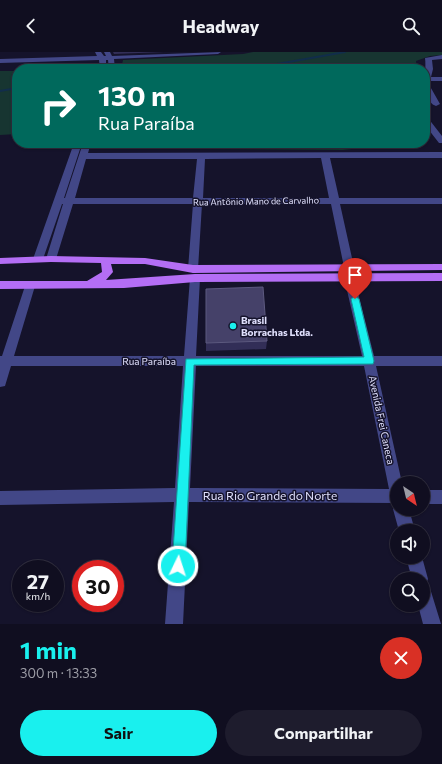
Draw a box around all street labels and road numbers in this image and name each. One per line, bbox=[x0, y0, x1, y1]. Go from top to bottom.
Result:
street label: Rua Antônio Mano de Carvalho bbox=[193, 194, 319, 208]
street label: Rua Paraíba bbox=[122, 355, 176, 367]
street label: Avenida Frei Caneca bbox=[367, 375, 397, 465]
street label: Rua Rio Grande do Norte bbox=[203, 488, 337, 502]

